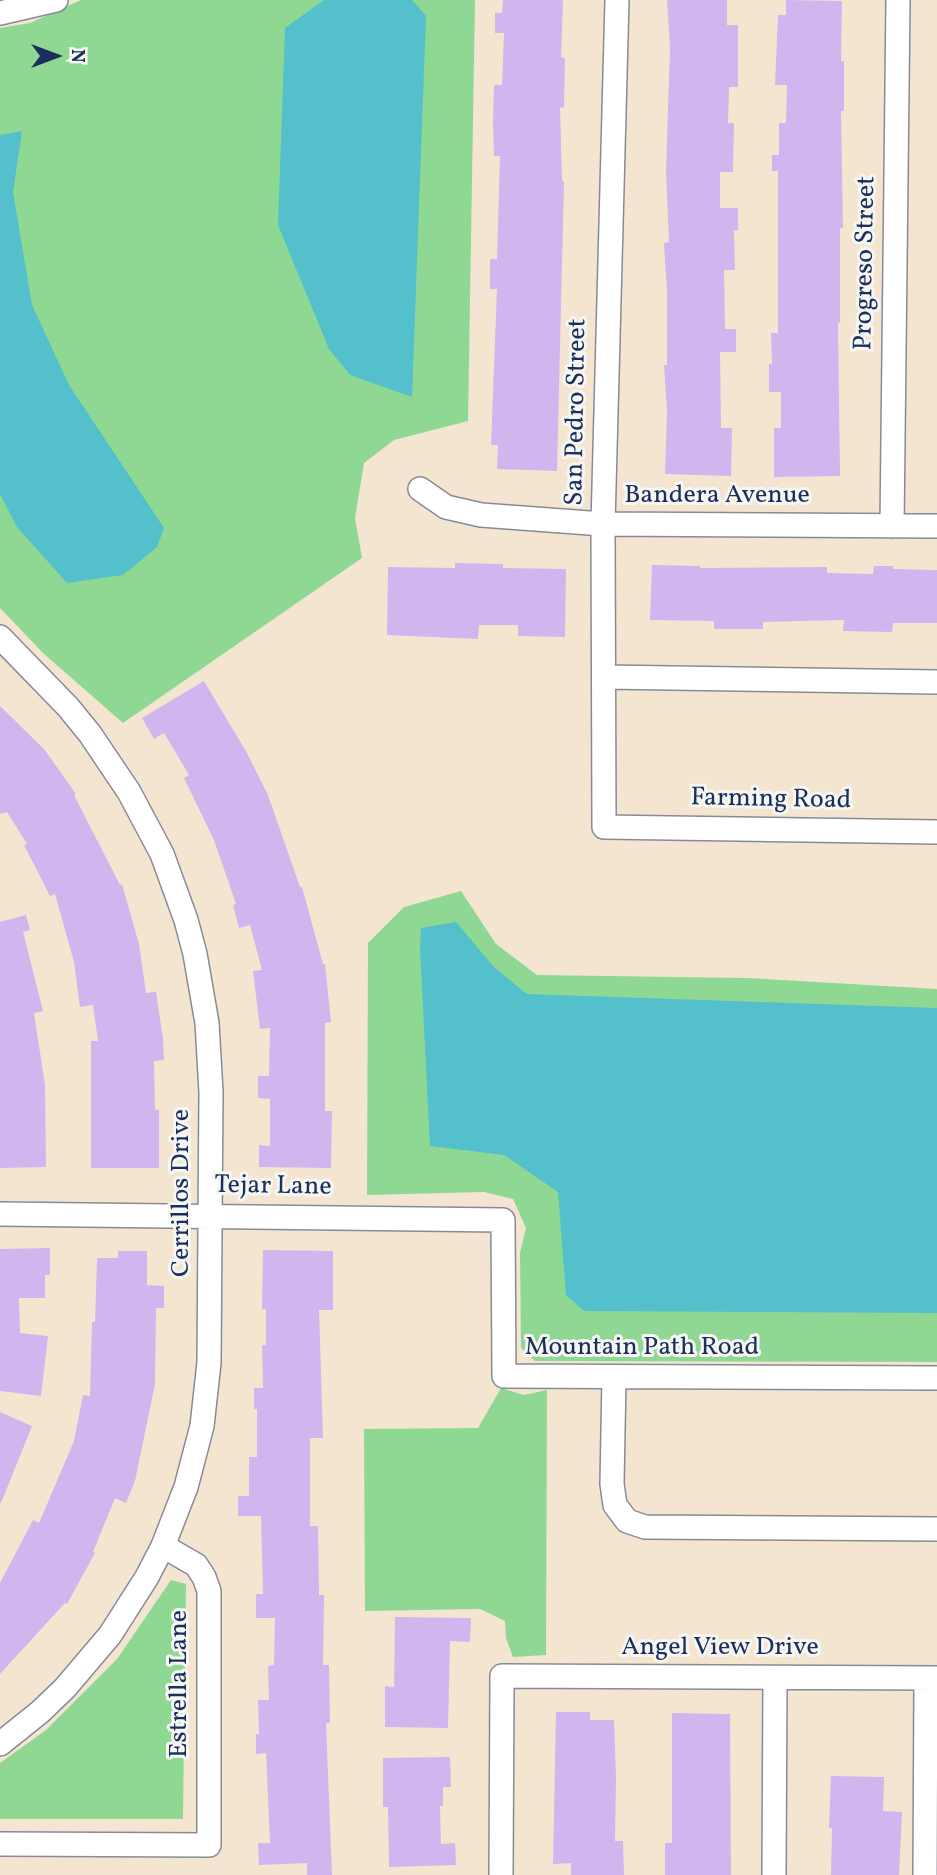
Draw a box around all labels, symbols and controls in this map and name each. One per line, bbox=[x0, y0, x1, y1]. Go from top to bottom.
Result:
north arrow bbox=[21, 21, 91, 91]
text: N bbox=[64, 49, 90, 63]
street label: Progreso Street bbox=[850, 175, 884, 351]
street label: San Pedro Street bbox=[561, 318, 595, 506]
street label: Bandera Avenue bbox=[624, 481, 810, 513]
street label: Farming Road bbox=[690, 784, 852, 818]
street label: Cerrillos Drive bbox=[167, 1109, 199, 1277]
street label: Tejar Lane bbox=[214, 1171, 332, 1205]
street label: Mountain Path Road bbox=[525, 1333, 759, 1365]
street label: Estrella Lane bbox=[165, 1610, 197, 1758]
street label: Angel View Drive bbox=[621, 1633, 819, 1665]

